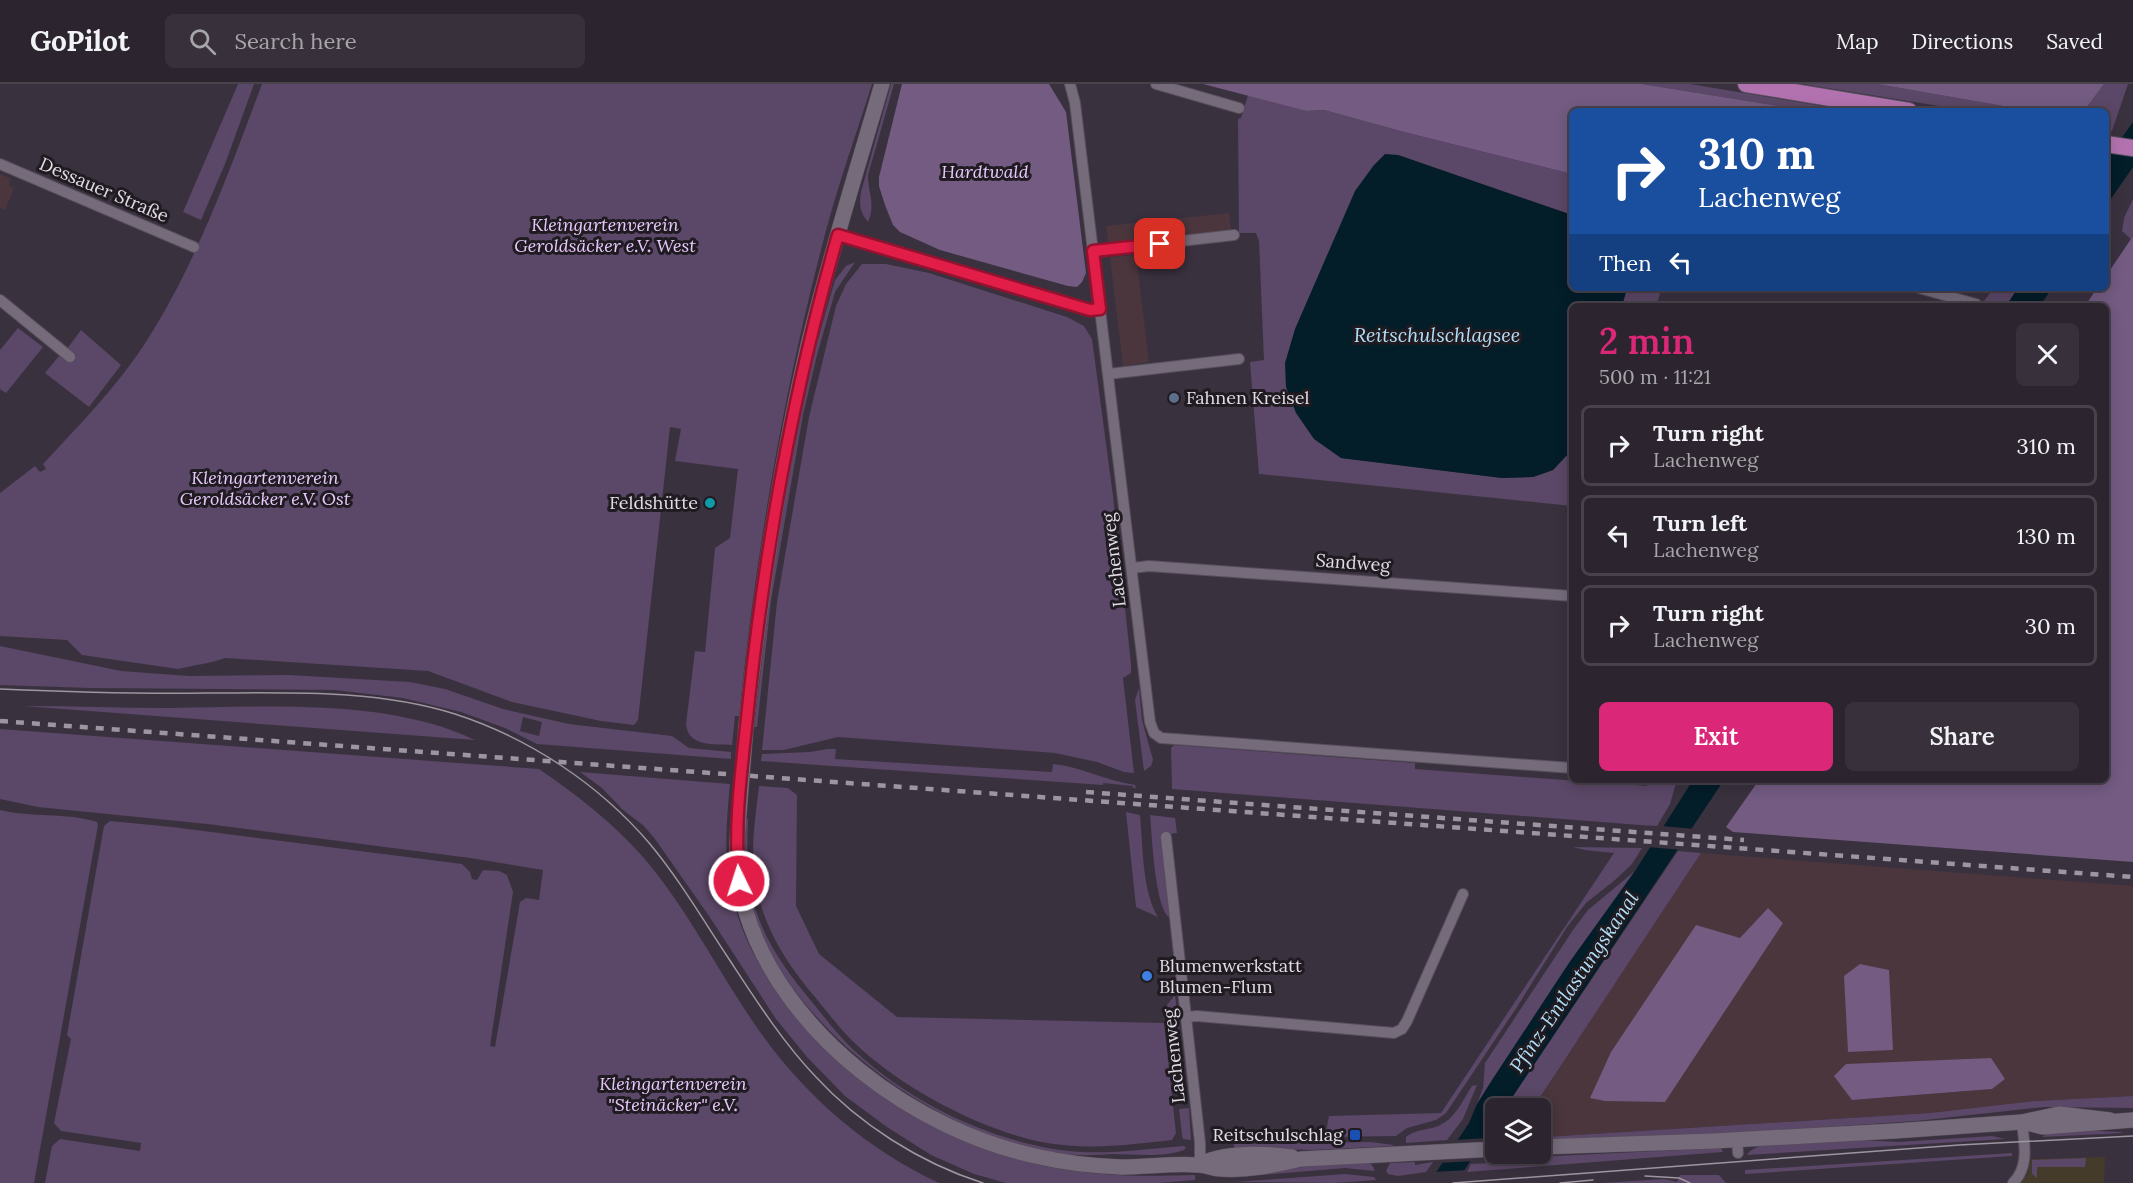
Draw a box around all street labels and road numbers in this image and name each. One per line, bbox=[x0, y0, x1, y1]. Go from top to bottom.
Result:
street label: Dessauer Straße bbox=[36, 152, 172, 227]
street label: Lachenweg bbox=[1096, 511, 1131, 608]
street label: Sandweg bbox=[1315, 548, 1392, 577]
street label: Lachenweg bbox=[1157, 1007, 1190, 1104]

